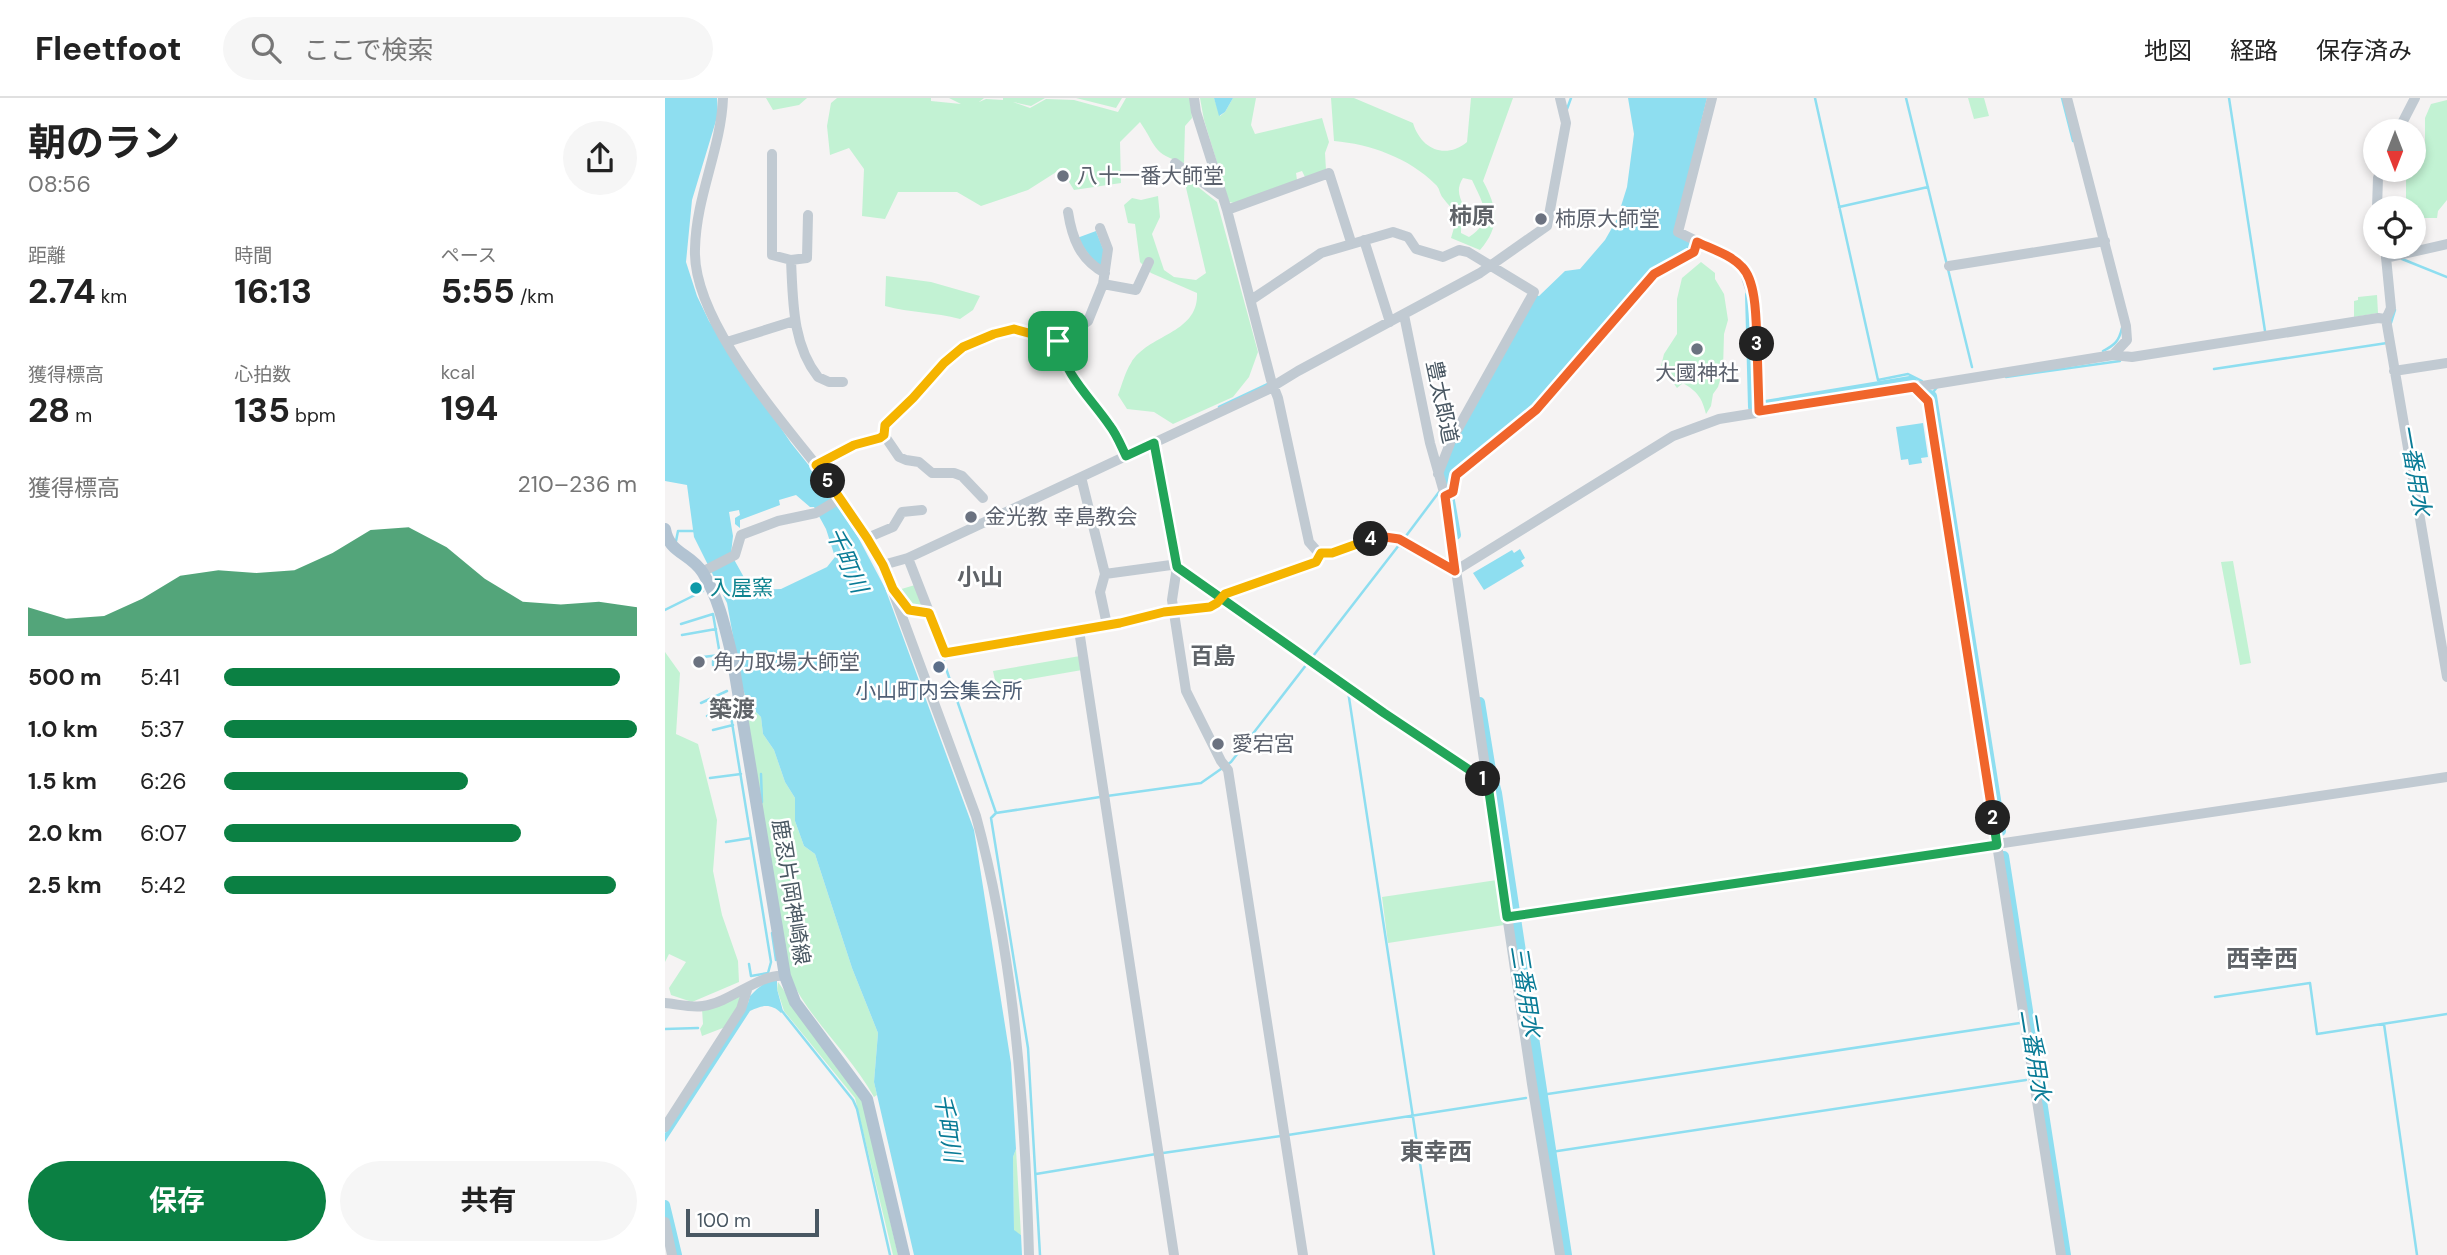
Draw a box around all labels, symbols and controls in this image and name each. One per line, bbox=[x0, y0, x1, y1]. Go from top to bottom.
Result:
search box bbox=[223, 17, 713, 80]
text: Fleetfoot bbox=[35, 27, 181, 70]
icon: search bbox=[247, 29, 285, 67]
text: ここで検索 bbox=[303, 33, 433, 67]
text: 地図 bbox=[2144, 35, 2192, 66]
text: 経路 bbox=[2230, 35, 2278, 66]
text: 保存済み bbox=[2316, 35, 2412, 66]
text: 朝のラン bbox=[28, 118, 180, 168]
north arrow bbox=[2363, 119, 2425, 182]
map controls bbox=[2363, 119, 2426, 259]
button: share bbox=[563, 121, 637, 195]
place label: 八十一番大師堂 bbox=[1077, 162, 1224, 190]
marker: 八十一番大師堂 bbox=[1055, 168, 1071, 184]
text: 08:56 bbox=[28, 169, 91, 199]
button: locate bbox=[2363, 196, 2426, 259]
district label: 柿原 bbox=[1449, 201, 1495, 231]
place label: 柿原大師堂 bbox=[1555, 205, 1660, 233]
marker: 柿原大師堂 bbox=[1533, 211, 1549, 227]
text: 距離 bbox=[28, 243, 66, 268]
text: 時間 bbox=[234, 243, 272, 268]
text: ペース bbox=[441, 243, 497, 268]
text: 2.74 bbox=[28, 268, 96, 314]
text: 16:13 bbox=[234, 268, 312, 314]
text: 5:55 bbox=[441, 268, 515, 314]
text: km bbox=[96, 284, 127, 309]
text: /km bbox=[515, 284, 554, 309]
pin bbox=[1028, 311, 1088, 371]
icon: arrive bbox=[1039, 322, 1077, 360]
pin: 3 bbox=[1739, 327, 1775, 362]
text: 3 bbox=[1751, 331, 1762, 356]
marker: 大國神社 bbox=[1689, 341, 1705, 357]
street label: 豊太郎道 bbox=[1420, 358, 1464, 446]
place label: 大國神社 bbox=[1655, 359, 1739, 387]
text: kcal bbox=[441, 360, 475, 385]
text: 獲得標高 bbox=[28, 362, 104, 387]
text: 心拍数 bbox=[234, 362, 291, 387]
text: 194 bbox=[441, 385, 498, 431]
text: 28 bbox=[28, 387, 70, 433]
text: 135 bbox=[234, 387, 290, 433]
text: m bbox=[70, 403, 92, 428]
text: bpm bbox=[290, 403, 336, 428]
water label: 一番用水 bbox=[2392, 422, 2438, 521]
pin: 5 bbox=[811, 464, 845, 498]
text: 5 bbox=[822, 468, 833, 493]
text: 210–236 m bbox=[518, 469, 637, 499]
text: 獲得標高 bbox=[28, 473, 120, 503]
place label: 金光教 幸島教会 bbox=[985, 503, 1138, 531]
marker: 金光教 幸島教会 bbox=[963, 509, 979, 525]
water label: 千町川 bbox=[819, 522, 876, 600]
pin: 4 bbox=[1353, 522, 1389, 556]
text: 4 bbox=[1364, 526, 1377, 551]
district label: 小山 bbox=[957, 562, 1003, 592]
place label: 入屋窯 bbox=[710, 574, 773, 602]
marker: 入屋窯 bbox=[688, 580, 704, 596]
district label: 百島 bbox=[1190, 641, 1236, 671]
place label: 角力取場大師堂 bbox=[713, 648, 860, 676]
marker: 角力取場大師堂 bbox=[691, 654, 707, 670]
marker: 小山町内会集会所 bbox=[931, 659, 947, 675]
text: 500 m bbox=[28, 662, 102, 692]
text: 5:41 bbox=[140, 662, 180, 692]
place label: 小山町内会集会所 bbox=[855, 677, 1023, 705]
district label: 築渡 bbox=[709, 694, 755, 724]
text: 1.0 km bbox=[28, 714, 98, 744]
text: 5:37 bbox=[140, 714, 184, 744]
place label: 愛宕宮 bbox=[1232, 730, 1295, 758]
marker: 愛宕宮 bbox=[1210, 736, 1226, 752]
pin: 1 bbox=[1465, 762, 1501, 796]
text: 1.5 km bbox=[28, 766, 97, 796]
text: 6:26 bbox=[140, 766, 187, 796]
text: 1 bbox=[1479, 766, 1486, 791]
pin: 2 bbox=[1975, 800, 2011, 836]
text: 2 bbox=[1987, 805, 1998, 830]
street label: 鹿忍片岡神崎線 bbox=[766, 817, 816, 967]
text: 2.0 km bbox=[28, 818, 103, 848]
text: 6:07 bbox=[140, 818, 187, 848]
text: 2.5 km bbox=[28, 870, 102, 900]
text: 5:42 bbox=[140, 870, 186, 900]
water label: 三番用水 bbox=[1504, 943, 1548, 1042]
district label: 西幸西 bbox=[2226, 943, 2298, 974]
water label: 二番用水 bbox=[2013, 1007, 2057, 1106]
water label: 千町川 bbox=[928, 1092, 969, 1167]
district label: 東幸西 bbox=[1400, 1136, 1472, 1167]
button: 保存 bbox=[28, 1161, 326, 1241]
button: 共有 bbox=[340, 1161, 637, 1241]
scale bar bbox=[686, 1206, 819, 1238]
text: 100 m bbox=[697, 1208, 751, 1233]

